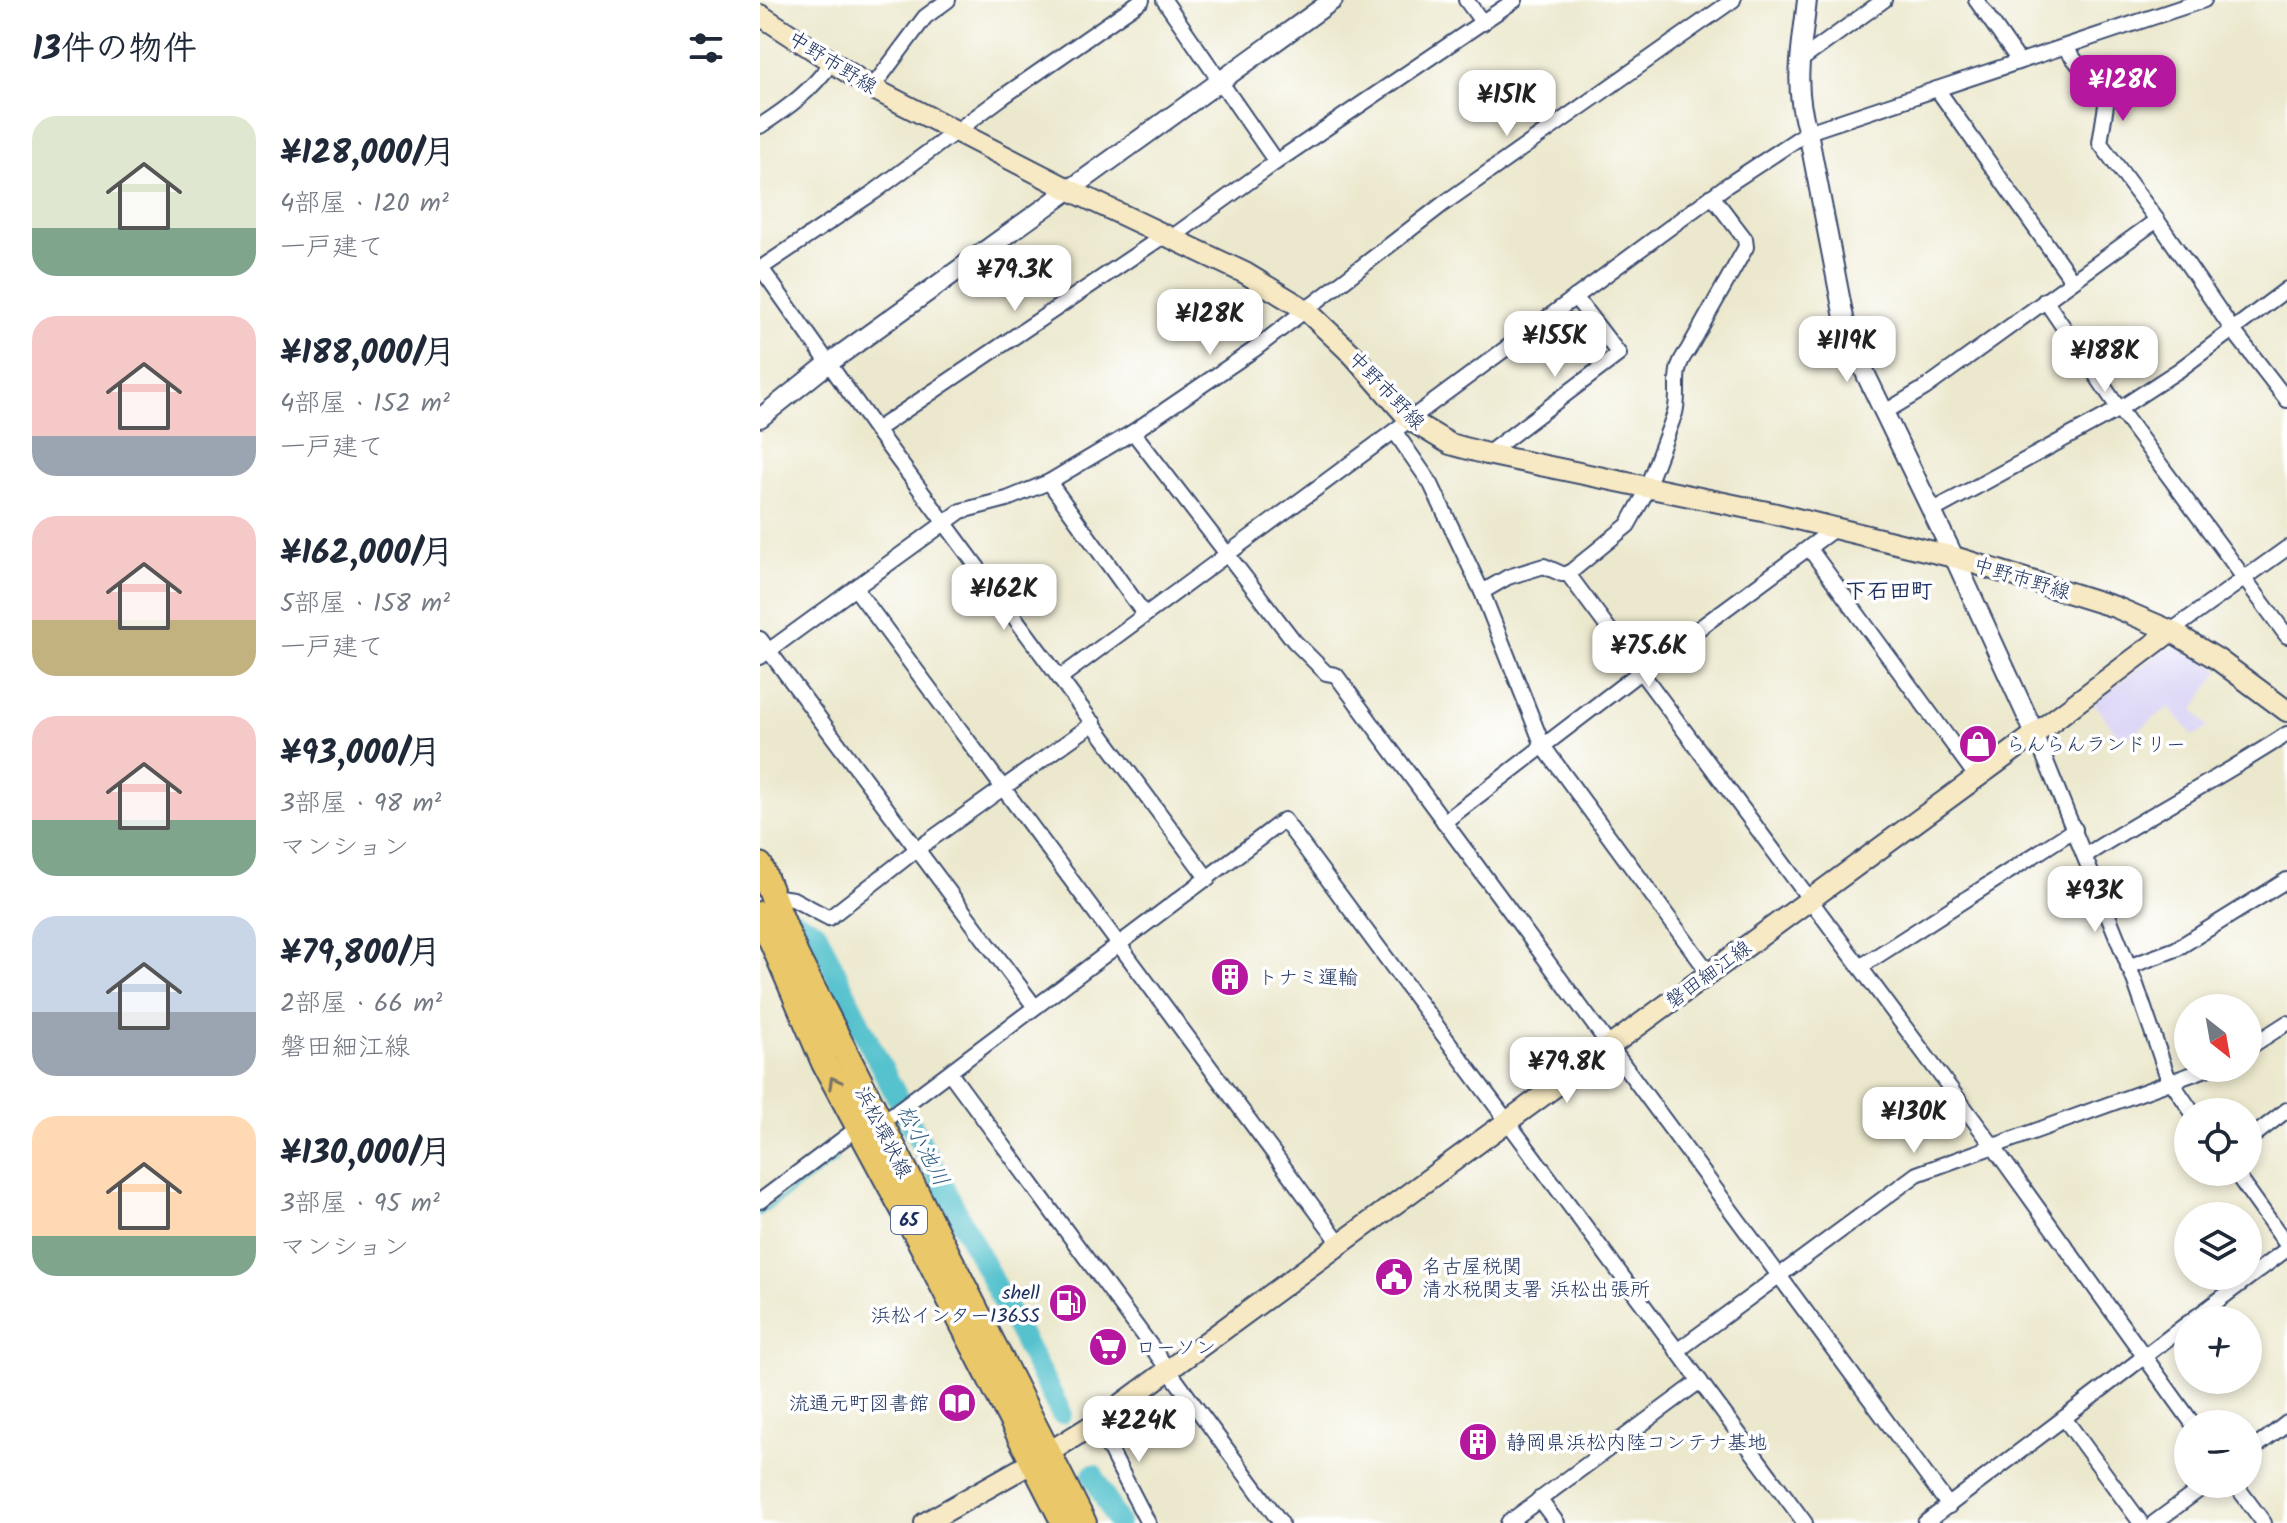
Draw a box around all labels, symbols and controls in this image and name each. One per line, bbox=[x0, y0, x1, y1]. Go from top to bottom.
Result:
text: 13件の物件 bbox=[32, 23, 197, 77]
street label: 中野市野線 bbox=[781, 24, 883, 104]
icon: filters bbox=[684, 26, 728, 70]
pin: ¥128K bbox=[2067, 55, 2179, 123]
text: ¥128K bbox=[2088, 60, 2158, 102]
pin: ¥151K bbox=[1451, 70, 1563, 138]
text: ¥151K bbox=[1477, 75, 1537, 117]
text: ¥128,000/月 bbox=[280, 127, 456, 181]
icon: home bbox=[96, 148, 192, 244]
text: 4部屋 · 120 m² bbox=[280, 183, 449, 225]
text: 一戸建て bbox=[280, 227, 384, 269]
pin: ¥79.3K bbox=[950, 245, 1080, 313]
text: ¥79.3K bbox=[976, 250, 1054, 292]
pin: ¥128K bbox=[1154, 289, 1266, 357]
text: ¥128K bbox=[1175, 294, 1245, 336]
pin: ¥155K bbox=[1499, 311, 1611, 379]
text: ¥155K bbox=[1522, 316, 1588, 358]
pin: ¥119K bbox=[1791, 316, 1903, 384]
text: ¥119K bbox=[1817, 321, 1877, 363]
pin: ¥188K bbox=[2049, 326, 2161, 394]
text: ¥188,000/月 bbox=[280, 327, 456, 381]
text: ¥188K bbox=[2070, 331, 2140, 373]
street label: 中野市野線 bbox=[1339, 344, 1432, 438]
icon: home bbox=[96, 348, 192, 444]
text: 4部屋 · 152 m² bbox=[280, 383, 450, 425]
text: 一戸建て bbox=[280, 427, 384, 469]
text: ¥162,000/月 bbox=[280, 527, 454, 581]
icon: home bbox=[96, 548, 192, 644]
street label: 中野市野線 bbox=[1969, 550, 2074, 610]
pin: ¥162K bbox=[948, 564, 1060, 632]
text: ¥162K bbox=[970, 569, 1038, 611]
district label: 下石田町 bbox=[1845, 575, 1933, 610]
text: 5部屋 · 158 m² bbox=[280, 583, 450, 625]
pin: ¥75.6K bbox=[1584, 621, 1714, 689]
text: ¥75.6K bbox=[1610, 626, 1688, 668]
text: 一戸建て bbox=[280, 627, 384, 669]
shop icon: らんらんランドリー bbox=[1957, 723, 1999, 765]
text: ¥93,000/月 bbox=[280, 727, 442, 781]
place label: らんらんランドリー bbox=[2006, 730, 2186, 762]
icon: home bbox=[96, 748, 192, 844]
text: 3部屋 · 98 m² bbox=[280, 783, 441, 825]
text: マンション bbox=[280, 827, 409, 869]
pin: ¥93K bbox=[2048, 866, 2142, 934]
text: ¥93K bbox=[2065, 871, 2125, 913]
text: ¥79,800/月 bbox=[280, 927, 442, 981]
street label: 磐田細江線 bbox=[1659, 933, 1759, 1018]
icon: home bbox=[96, 948, 192, 1044]
building icon: トナミ運輸 bbox=[1209, 956, 1251, 998]
place label: トナミ運輸 bbox=[1258, 963, 1358, 995]
text: 2部屋 · 66 m² bbox=[280, 983, 442, 1025]
north arrow bbox=[2174, 994, 2262, 1082]
map controls bbox=[2174, 994, 2262, 1498]
text: 磐田細江線 bbox=[280, 1027, 410, 1069]
pin: ¥79.8K bbox=[1502, 1037, 1632, 1105]
text: ¥79.8K bbox=[1528, 1042, 1606, 1084]
one-way arrow bbox=[828, 1076, 844, 1090]
street label: 浜松環状線 bbox=[845, 1081, 919, 1185]
pin: ¥130K bbox=[1858, 1087, 1970, 1155]
text: ¥130K bbox=[1880, 1092, 1948, 1134]
button: locate bbox=[2174, 1098, 2262, 1186]
water label: 松小池川 bbox=[886, 1099, 957, 1193]
text: ¥130,000/月 bbox=[280, 1127, 452, 1181]
icon: home bbox=[96, 1148, 192, 1244]
text: 3部屋 · 95 m² bbox=[280, 1183, 440, 1225]
button: layers bbox=[2174, 1202, 2262, 1290]
road number: 65 bbox=[891, 1206, 927, 1234]
text: マンション bbox=[280, 1227, 409, 1269]
place label: 名古屋税関 清水税関支署 浜松出張所 bbox=[1422, 1252, 1650, 1307]
public building icon: 名古屋税関 清水税関支署 浜松出張所 bbox=[1373, 1256, 1415, 1298]
place label: shell 浜松インター136SS bbox=[871, 1278, 1040, 1333]
fuel station icon: shell 浜松インター136SS bbox=[1047, 1282, 1089, 1324]
button: + bbox=[2174, 1306, 2262, 1394]
supermarket icon: ローソン bbox=[1087, 1326, 1129, 1368]
place label: ローソン bbox=[1136, 1333, 1216, 1365]
library icon: 流通元町図書館 bbox=[936, 1382, 978, 1424]
place label: 流通元町図書館 bbox=[789, 1389, 929, 1421]
pin: ¥224K bbox=[1083, 1396, 1195, 1464]
text: ¥224K bbox=[1101, 1401, 1177, 1443]
button: − bbox=[2174, 1410, 2262, 1498]
building icon: 静岡県浜松内陸コンテナ基地 bbox=[1457, 1421, 1499, 1463]
place label: 静岡県浜松内陸コンテナ基地 bbox=[1506, 1428, 1767, 1460]

